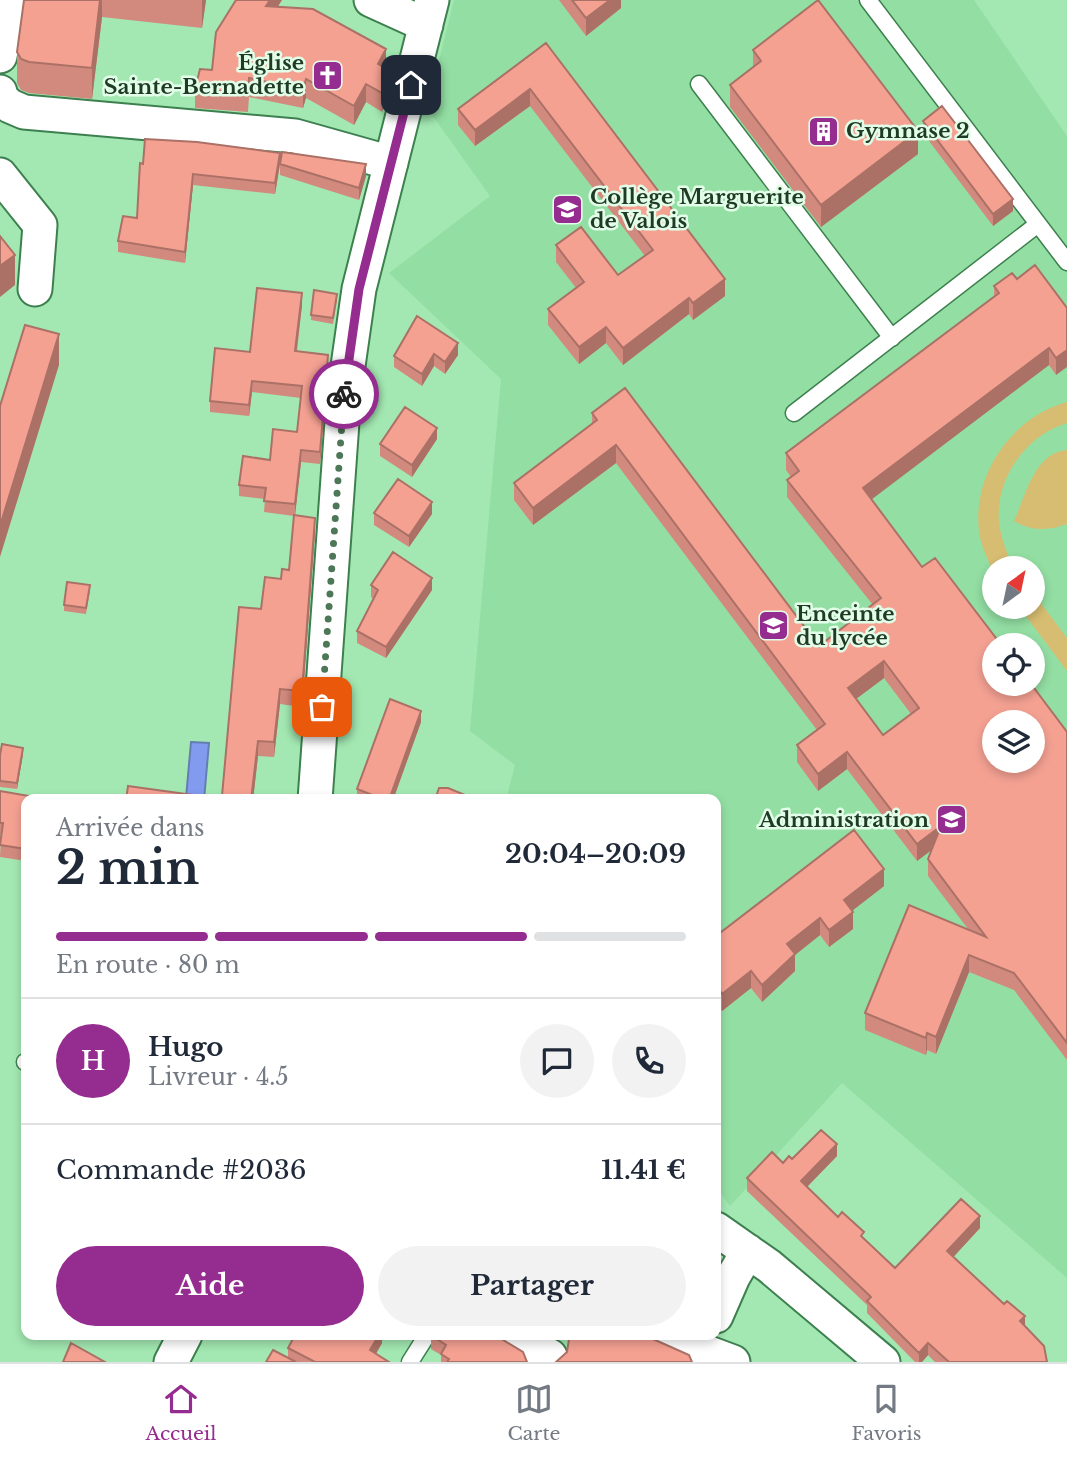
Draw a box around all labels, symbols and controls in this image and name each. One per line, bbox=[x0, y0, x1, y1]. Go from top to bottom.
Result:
place label: Église Sainte-Bernadette bbox=[104, 50, 304, 100]
pin bbox=[381, 55, 441, 115]
church icon: Église Sainte-Bernadette bbox=[310, 58, 344, 92]
icon: home bbox=[392, 66, 430, 104]
building icon: Gymnase 2 bbox=[806, 114, 840, 148]
place label: Gymnase 2 bbox=[846, 118, 970, 144]
place label: Collège Marguerite de Valois bbox=[590, 184, 804, 234]
school or university icon: Collège Marguerite de Valois bbox=[550, 192, 584, 226]
courier bbox=[309, 359, 379, 429]
icon: bike bbox=[325, 375, 363, 413]
north arrow bbox=[982, 556, 1045, 620]
map controls bbox=[982, 556, 1045, 773]
place label: Enceinte du lycée bbox=[796, 601, 895, 651]
school or university icon: Enceinte du lycée bbox=[756, 609, 790, 643]
button: locate bbox=[982, 633, 1045, 696]
pin bbox=[292, 677, 352, 737]
icon: bag bbox=[303, 688, 341, 726]
button: layers bbox=[982, 710, 1045, 773]
school or university icon: Administration bbox=[935, 803, 969, 837]
place label: Administration bbox=[758, 807, 929, 833]
text: Arrivée dans bbox=[56, 814, 204, 842]
text: 20:04–20:09 bbox=[505, 838, 686, 870]
text: 2 min bbox=[56, 839, 199, 896]
text: En route · 80 m bbox=[56, 951, 240, 979]
button: chat bbox=[520, 1024, 594, 1098]
button: phone bbox=[612, 1024, 686, 1098]
text: Hugo bbox=[148, 1031, 223, 1063]
text: H bbox=[81, 1045, 105, 1077]
text: Livreur · 4.5 bbox=[148, 1063, 289, 1091]
text: Commande #2036 bbox=[56, 1154, 307, 1186]
text: 11.41 € bbox=[601, 1154, 686, 1186]
button: Aide bbox=[56, 1246, 364, 1326]
button: Partager bbox=[378, 1246, 686, 1326]
tab: Accueil bbox=[146, 1380, 217, 1445]
tab: Carte bbox=[508, 1380, 560, 1445]
tab: Favoris bbox=[852, 1380, 921, 1445]

